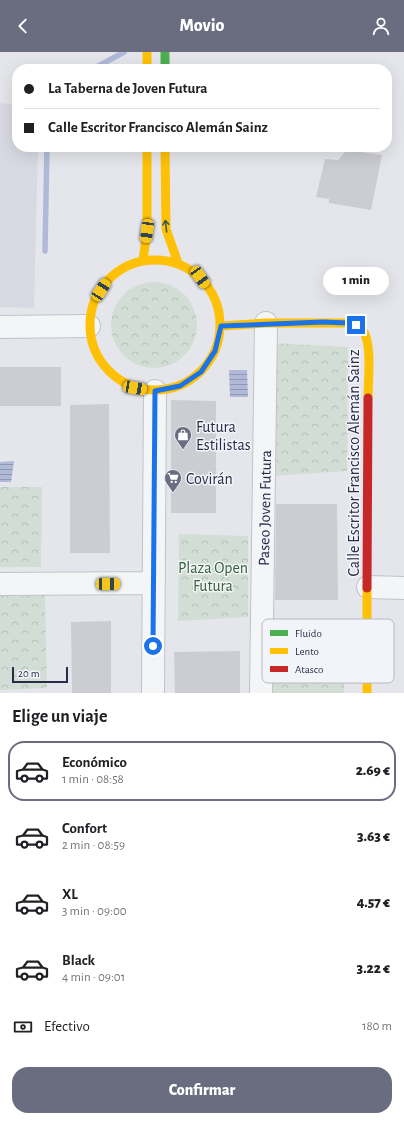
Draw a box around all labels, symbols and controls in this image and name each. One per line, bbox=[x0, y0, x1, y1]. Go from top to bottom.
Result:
icon: back bbox=[12, 15, 34, 37]
icon: person bbox=[370, 15, 392, 37]
text: Movio bbox=[180, 17, 224, 35]
text: La Taberna de Joven Futura bbox=[48, 81, 208, 96]
text: Calle Escritor Francisco Alemán Sainz bbox=[48, 120, 268, 135]
car bbox=[139, 218, 155, 244]
one-way arrow bbox=[163, 220, 170, 233]
car bbox=[188, 264, 212, 290]
callout: 1 min bbox=[323, 267, 389, 295]
text: 1 min bbox=[342, 274, 370, 287]
car bbox=[89, 277, 113, 303]
route end bbox=[347, 316, 365, 334]
street label: Calle Escritor Francisco Alemán Sainz bbox=[346, 349, 362, 577]
car bbox=[122, 380, 148, 396]
place label: Futura Estilistas bbox=[196, 419, 251, 453]
shop icon: Futura Estilistas bbox=[173, 425, 193, 450]
street label: Paseo Joven Futura bbox=[256, 450, 274, 566]
supermarket icon: Covirán bbox=[163, 468, 183, 493]
place label: Covirán bbox=[186, 471, 233, 487]
park label: Plaza Open Futura bbox=[178, 560, 248, 594]
car bbox=[96, 578, 120, 590]
legend bbox=[262, 619, 394, 683]
text: Fluido bbox=[295, 628, 322, 639]
route start bbox=[144, 637, 162, 655]
text: Lento bbox=[295, 646, 319, 657]
text: Atasco bbox=[295, 664, 323, 675]
scale bar bbox=[12, 665, 68, 684]
text: 20 m bbox=[18, 668, 39, 679]
text: Elige un viaje bbox=[12, 708, 107, 726]
icon: car bbox=[14, 753, 50, 789]
text: Económico bbox=[62, 755, 127, 770]
text: 2.69 € bbox=[356, 763, 390, 778]
text: 1 min · 08:58 bbox=[62, 773, 124, 786]
icon: car bbox=[14, 819, 50, 855]
text: Confort bbox=[62, 821, 107, 836]
text: 3.63 € bbox=[357, 829, 390, 844]
text: 2 min · 08:59 bbox=[62, 839, 125, 852]
icon: car bbox=[14, 885, 50, 921]
text: XL bbox=[62, 887, 78, 902]
text: 4.57 € bbox=[357, 895, 390, 910]
text: 3 min · 09:00 bbox=[62, 905, 127, 918]
icon: car bbox=[14, 951, 50, 987]
text: Black bbox=[62, 953, 95, 968]
text: 3.22 € bbox=[357, 961, 390, 976]
text: 4 min · 09:01 bbox=[62, 971, 125, 984]
icon: cash bbox=[12, 1016, 34, 1038]
text: Efectivo bbox=[44, 1019, 90, 1034]
text: 180 m bbox=[362, 1020, 392, 1033]
button: Confirmar bbox=[12, 1067, 392, 1113]

